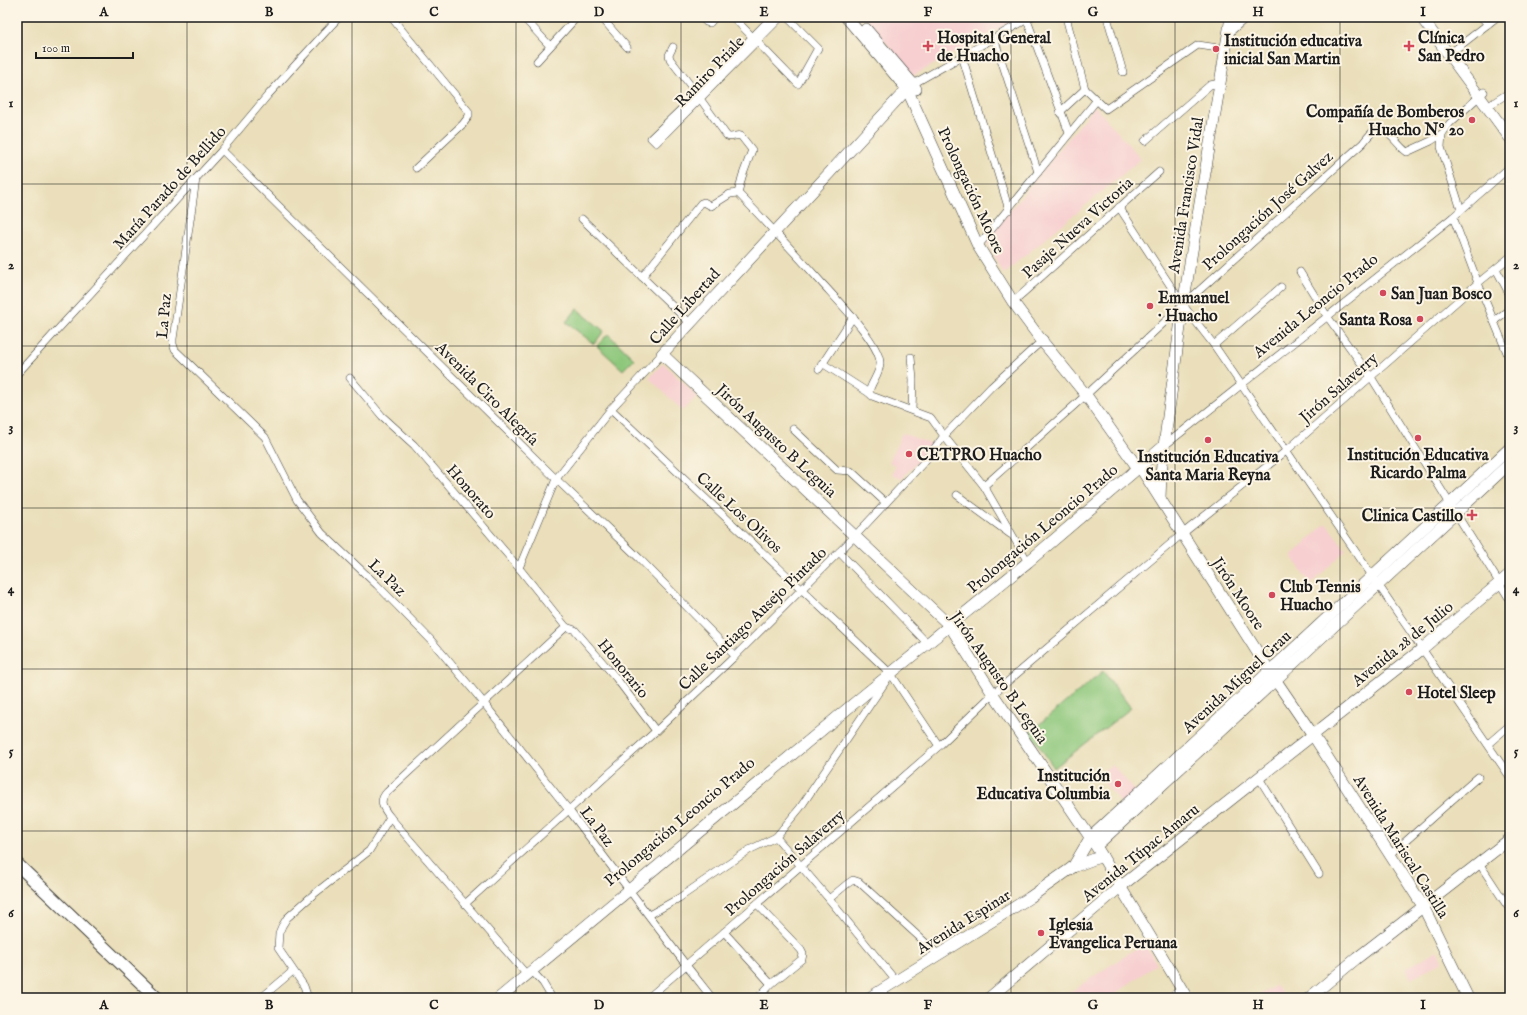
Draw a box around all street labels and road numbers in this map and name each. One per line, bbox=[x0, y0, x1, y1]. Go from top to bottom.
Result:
street label: Ramiro Priale bbox=[671, 32, 749, 112]
street label: Avenida Francisco Vidal bbox=[1165, 115, 1209, 276]
street label: María Parado de Bellido bbox=[110, 122, 232, 254]
street label: Prolongación Moore bbox=[932, 124, 1008, 257]
street label: Prolongación José Galvez bbox=[1199, 147, 1338, 275]
street label: Pasaje Nueva Victoria bbox=[1019, 173, 1138, 284]
street label: Avenida Leoncio Prado bbox=[1249, 250, 1383, 364]
street label: Calle Libertad bbox=[646, 265, 725, 350]
street label: La Paz bbox=[153, 293, 177, 340]
street label: Avenida Ciro Alegría bbox=[430, 338, 543, 450]
street label: Jirón Salaverry bbox=[1294, 349, 1383, 429]
street label: Jirón Augusto B Leguia bbox=[710, 379, 840, 503]
street label: Prolongación Leoncio Prado bbox=[964, 460, 1123, 598]
street label: Honorato bbox=[441, 461, 500, 524]
street label: Calle Los Olivos bbox=[692, 469, 786, 559]
street label: Calle Santiago Ausejo Pintado bbox=[675, 543, 832, 696]
street label: Jirón Moore bbox=[1205, 552, 1268, 634]
street label: La Paz bbox=[363, 556, 410, 601]
street label: Avenida 28 de Julio bbox=[1348, 597, 1458, 692]
street label: Jirón Augusto B Leguia bbox=[944, 606, 1052, 748]
street label: Avenida Miguel Grau bbox=[1178, 627, 1296, 739]
street label: Honorario bbox=[592, 636, 653, 703]
street label: Prolongación Leoncio Prado bbox=[601, 753, 760, 891]
street label: Avenida Mariscal Castilla bbox=[1347, 771, 1453, 923]
street label: Avenida Túpac Amaru bbox=[1078, 800, 1204, 908]
street label: La Paz bbox=[575, 803, 618, 851]
street label: Prolongación Salaverry bbox=[721, 806, 850, 921]
street label: Avenida Espinar bbox=[912, 886, 1015, 960]

